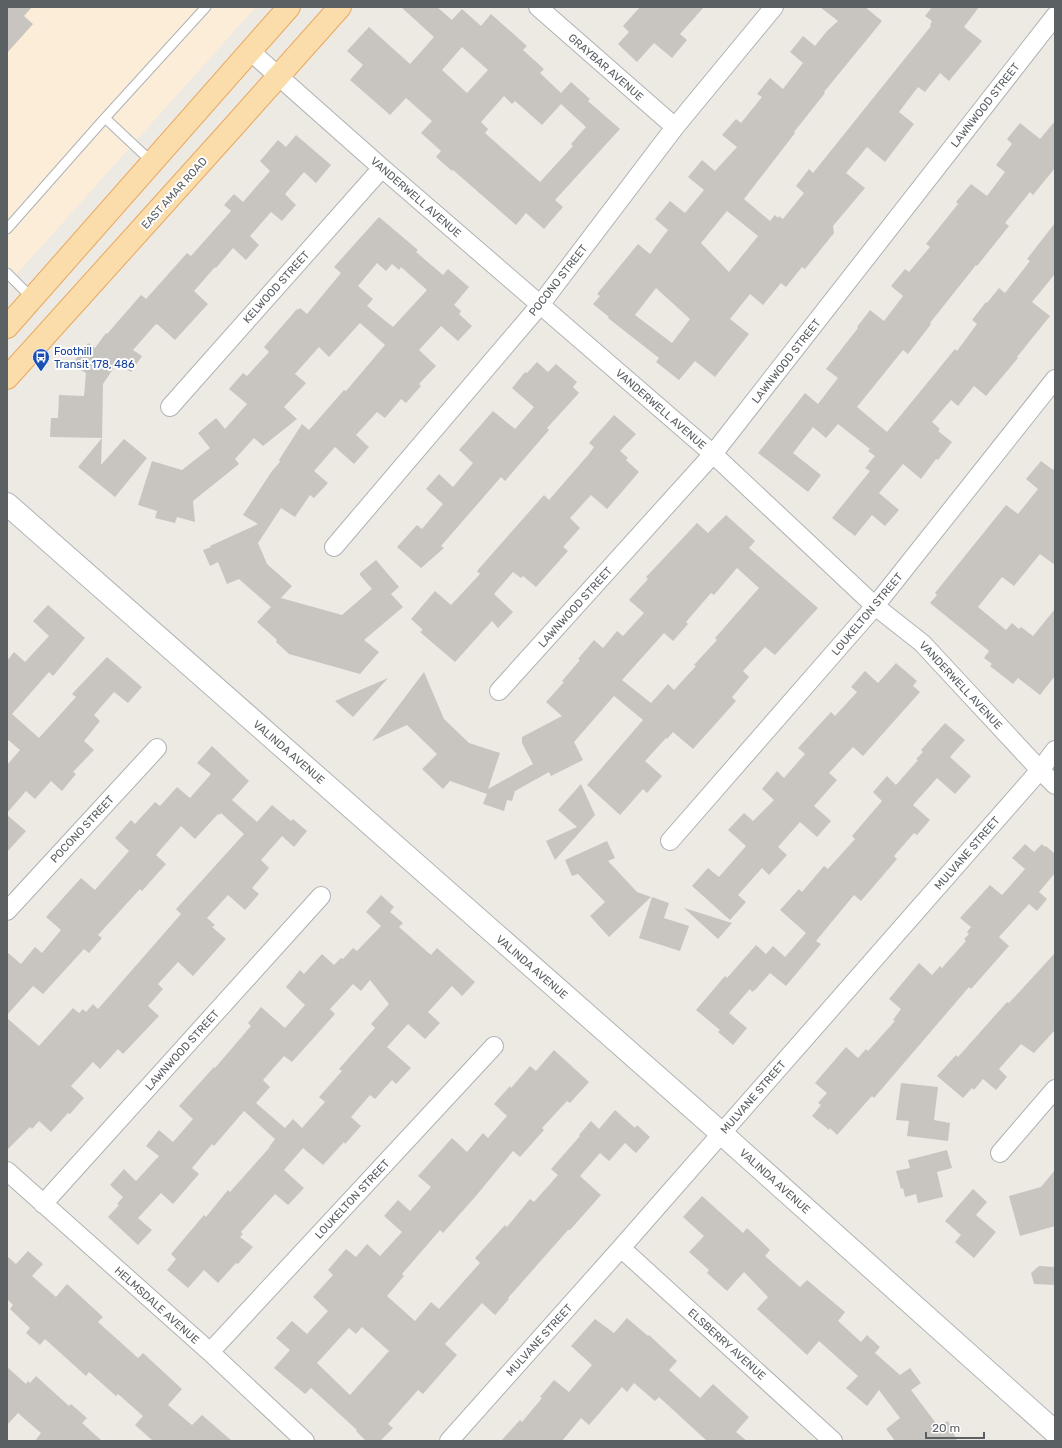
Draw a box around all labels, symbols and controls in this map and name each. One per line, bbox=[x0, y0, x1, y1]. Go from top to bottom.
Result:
street label: GRAYBAR AVENUE bbox=[565, 31, 646, 104]
street label: LAWNWOOD STREET bbox=[948, 60, 1023, 150]
street label: EAST AMAR ROAD bbox=[139, 155, 210, 232]
street label: VANDERWELL AVENUE bbox=[368, 155, 464, 240]
street label: POCONO STREET bbox=[526, 241, 591, 319]
street label: KELWOOD STREET bbox=[240, 248, 313, 326]
street label: LAWNWOOD STREET bbox=[749, 316, 824, 406]
place label: Foothill Transit 178, 486 bbox=[54, 345, 135, 371]
bus stop icon: Foothill Transit 178, 486 bbox=[31, 347, 51, 372]
street label: VANDERWELL AVENUE bbox=[613, 367, 709, 452]
street label: LAWNWOOD STREET bbox=[536, 564, 615, 650]
street label: LOUKELTON STREET bbox=[829, 570, 906, 658]
street label: VANDERWELL AVENUE bbox=[916, 639, 1005, 732]
street label: VALINDA AVENUE bbox=[250, 718, 327, 787]
street label: POCONO STREET bbox=[48, 793, 117, 866]
street label: MULVANE STREET bbox=[932, 814, 1003, 893]
street label: VALINDA AVENUE bbox=[493, 933, 570, 1002]
street label: LAWNWOOD STREET bbox=[143, 1007, 222, 1093]
street label: MULVANE STREET bbox=[718, 1058, 789, 1137]
street label: VALINDA AVENUE bbox=[737, 1146, 813, 1217]
street label: LOUKELTON STREET bbox=[312, 1157, 393, 1242]
street label: HELMSDALE AVENUE bbox=[112, 1264, 202, 1347]
street label: MULVANE STREET bbox=[504, 1301, 576, 1379]
street label: ELSBERRY AVENUE bbox=[685, 1306, 768, 1383]
scale bar bbox=[926, 1414, 984, 1440]
text: 20 m bbox=[932, 1421, 960, 1435]

